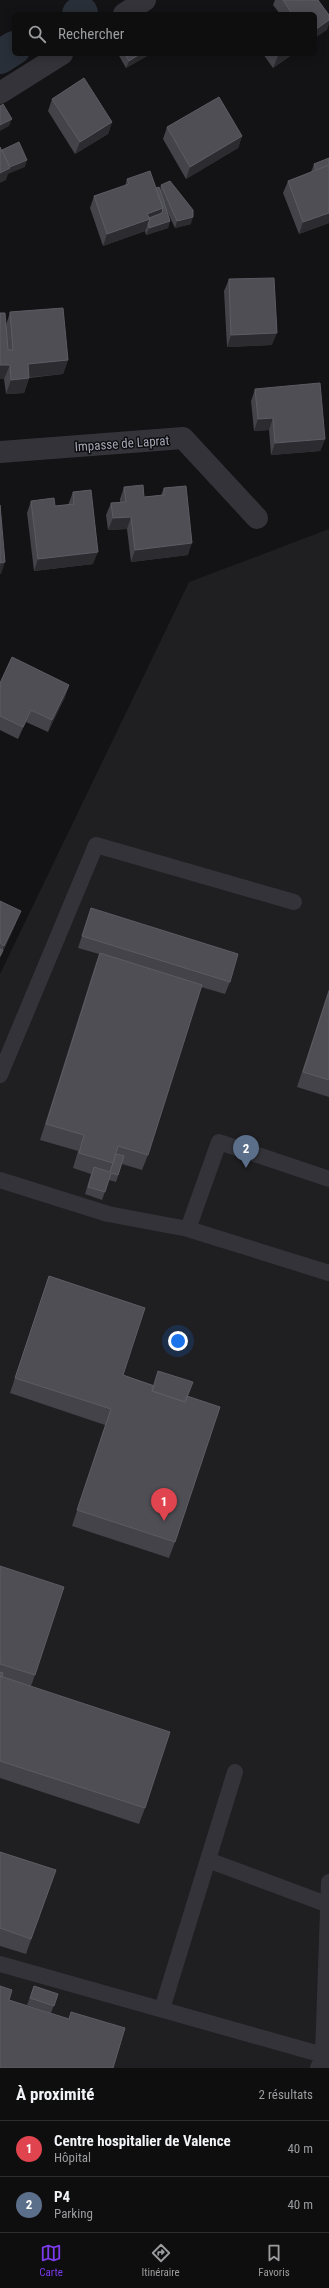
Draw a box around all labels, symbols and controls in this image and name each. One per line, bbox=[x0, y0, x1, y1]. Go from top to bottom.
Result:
search box bbox=[12, 12, 317, 56]
icon: search bbox=[26, 23, 48, 45]
text: Rechercher bbox=[58, 25, 124, 43]
street label: Impasse de Laprat bbox=[74, 433, 170, 454]
pin: 2 bbox=[233, 1135, 259, 1168]
your location bbox=[168, 1331, 188, 1351]
pin: 1 bbox=[151, 1488, 177, 1521]
text: À proximité bbox=[16, 2084, 94, 2104]
text: 2 résultats bbox=[259, 2087, 313, 2102]
text: Centre hospitalier de Valence bbox=[54, 2132, 231, 2150]
text: 1 bbox=[26, 2141, 32, 2156]
text: 40 m bbox=[287, 2141, 313, 2156]
text: Hôpital bbox=[54, 2150, 91, 2165]
text: P4 bbox=[54, 2188, 70, 2206]
text: 2 bbox=[26, 2197, 32, 2212]
text: 40 m bbox=[287, 2197, 313, 2212]
text: Parking bbox=[54, 2206, 93, 2221]
tab: Carte bbox=[39, 2242, 63, 2279]
tab: Itinéraire bbox=[141, 2242, 180, 2279]
tab: Favoris bbox=[258, 2242, 290, 2279]

